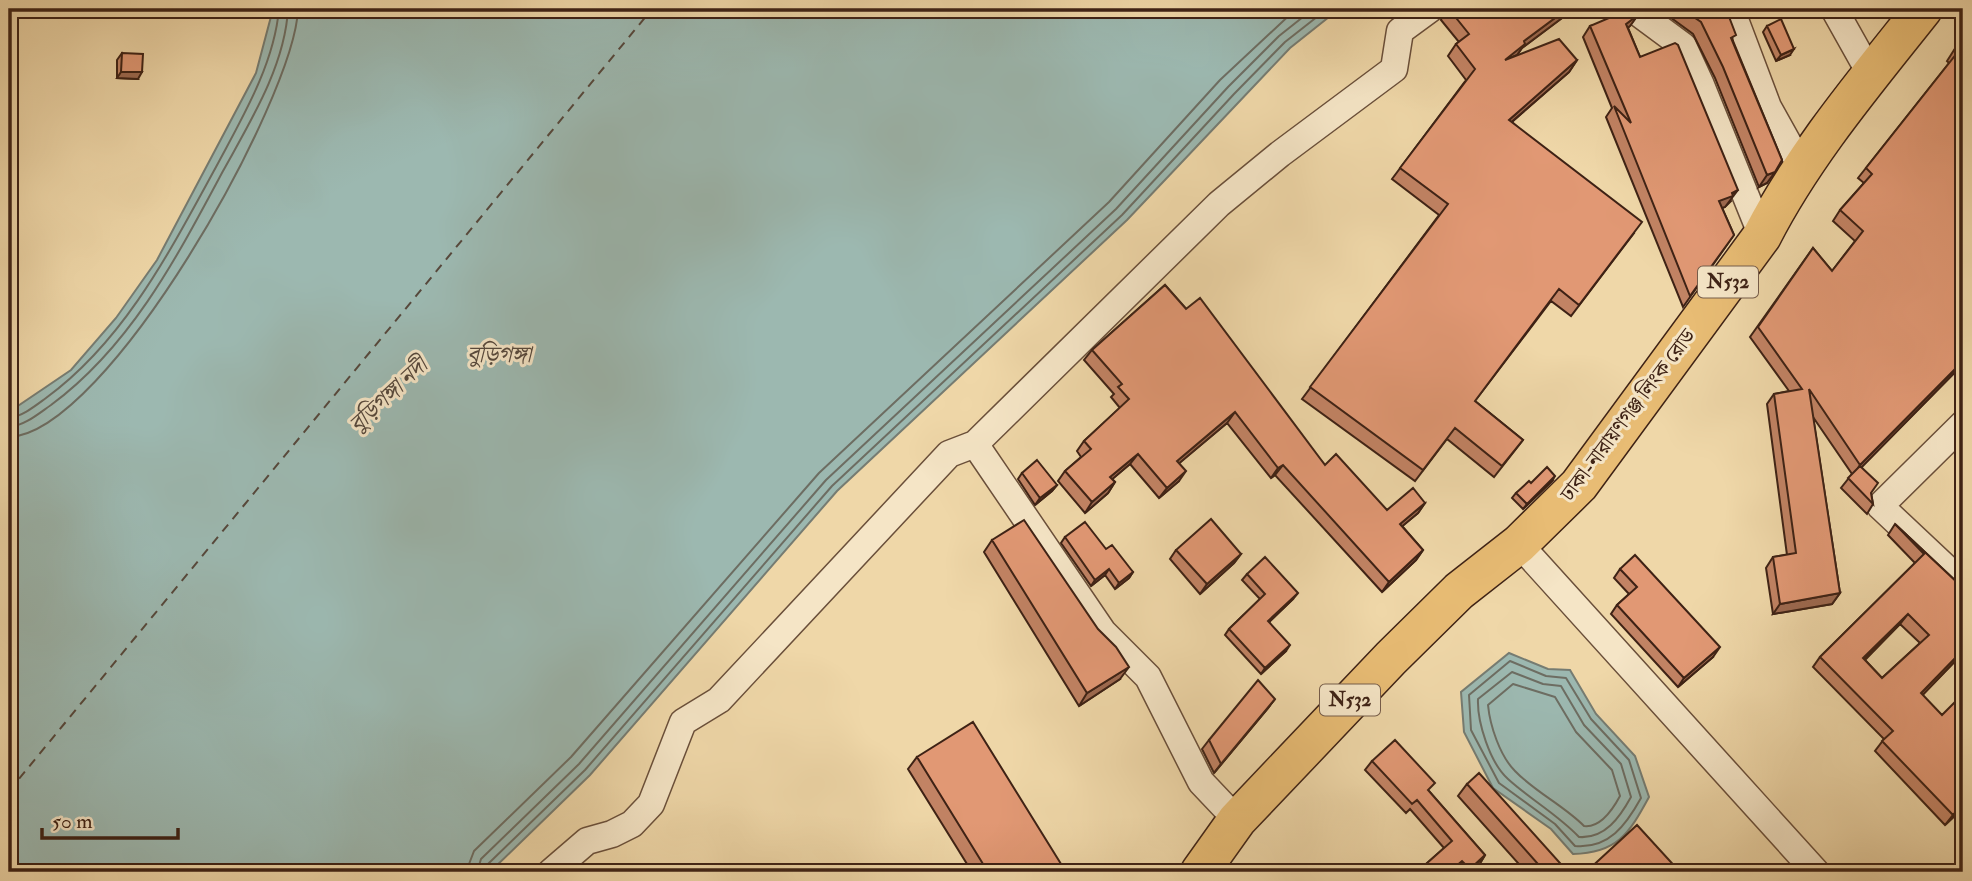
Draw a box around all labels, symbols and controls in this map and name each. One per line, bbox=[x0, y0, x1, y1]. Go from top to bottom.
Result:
road number: N532 bbox=[1698, 266, 1758, 298]
street label: ঢাকা-নারায়ণগঞ্জ লিংক রোড bbox=[1554, 323, 1702, 507]
water label: বুড়িগঙ্গা bbox=[467, 340, 533, 369]
water label: বুড়িগঙ্গা নদী bbox=[343, 350, 435, 439]
road number: N532 bbox=[1320, 684, 1380, 716]
scale bar bbox=[42, 797, 178, 841]
text: 50 m bbox=[52, 808, 93, 835]

